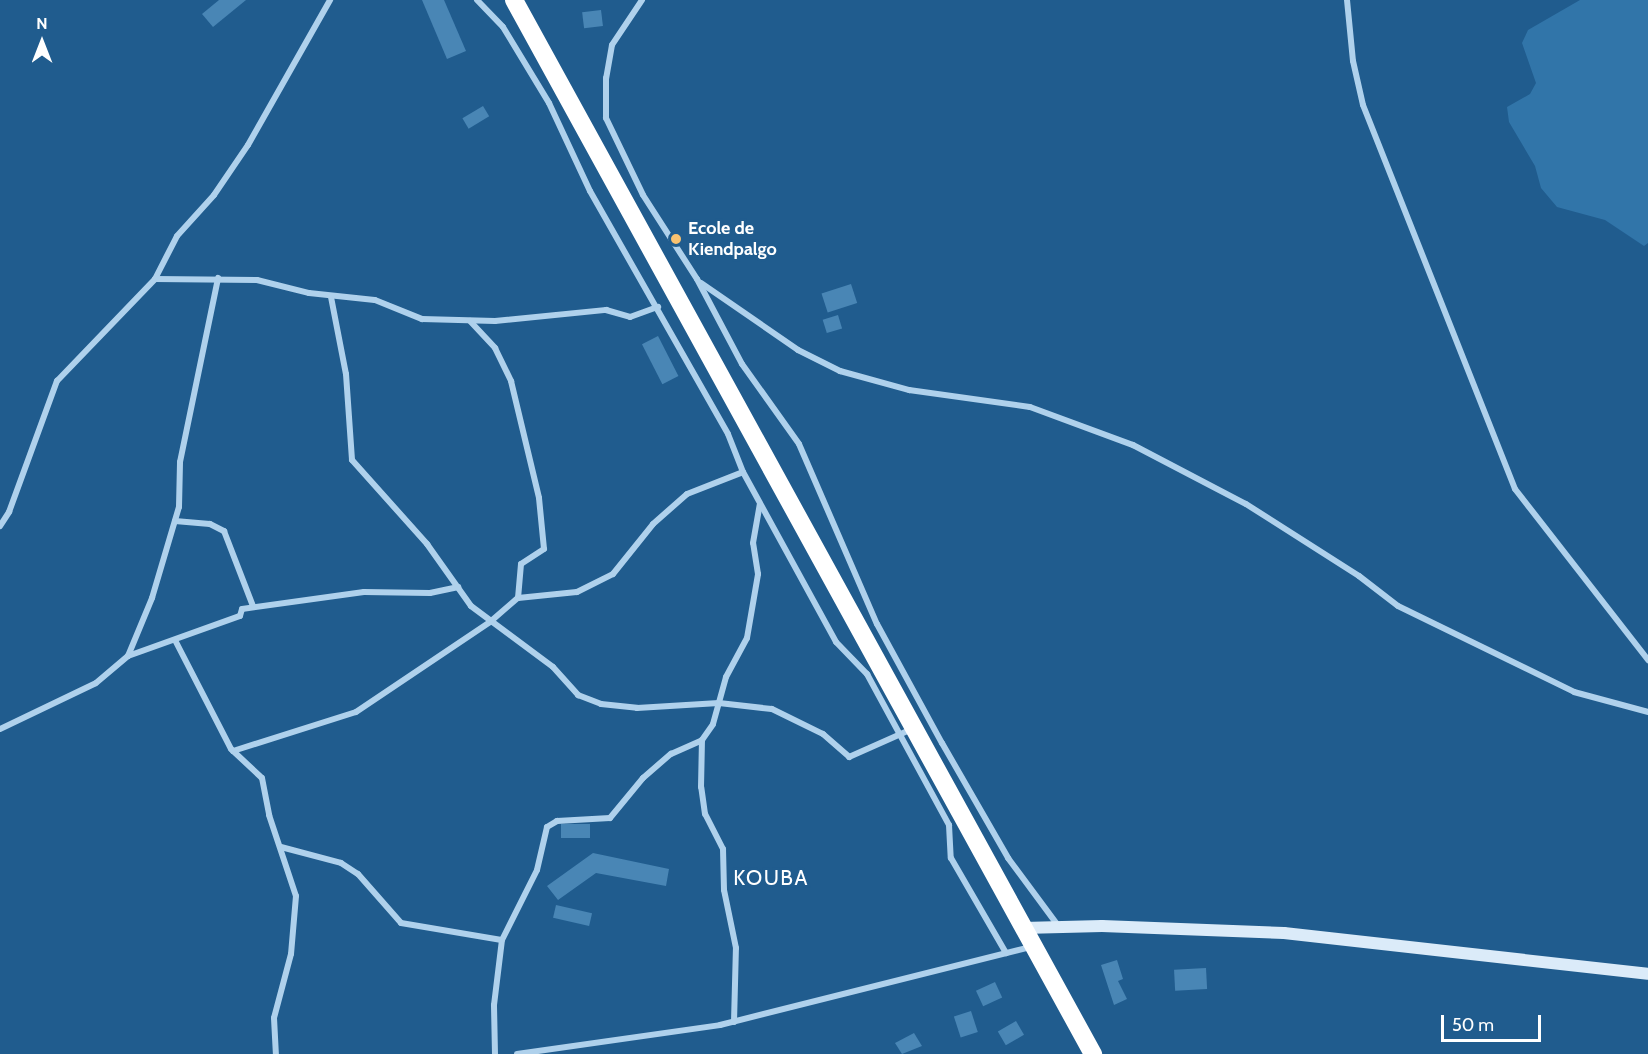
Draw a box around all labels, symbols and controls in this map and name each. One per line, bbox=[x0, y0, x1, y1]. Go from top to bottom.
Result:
north arrow bbox=[12, 12, 72, 72]
text: N bbox=[36, 14, 48, 33]
place label: Ecole de Kiendpalgo bbox=[688, 218, 777, 260]
marker: Ecole de Kiendpalgo bbox=[669, 232, 683, 246]
district label: KOUBA bbox=[733, 865, 809, 891]
scale bar bbox=[1444, 1003, 1544, 1041]
text: 50 m bbox=[1452, 1014, 1494, 1036]

